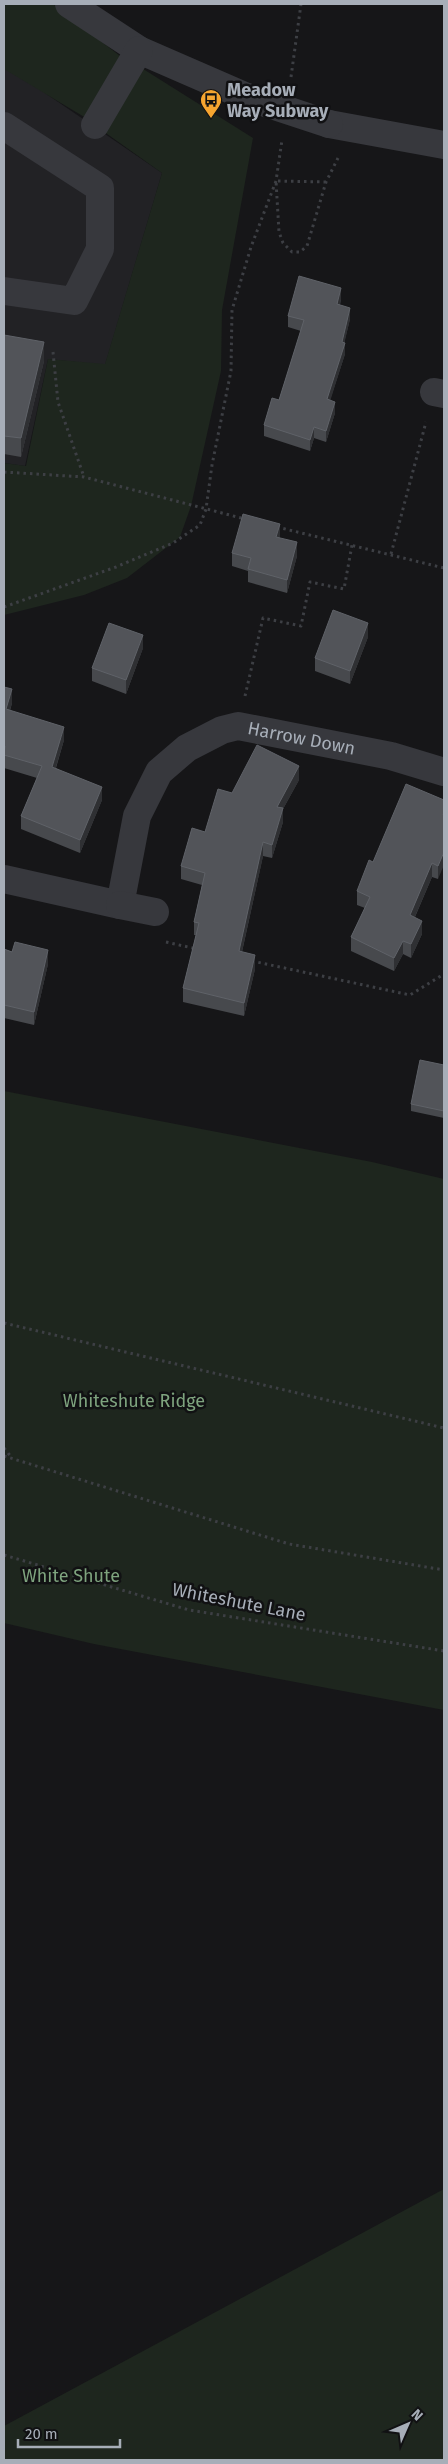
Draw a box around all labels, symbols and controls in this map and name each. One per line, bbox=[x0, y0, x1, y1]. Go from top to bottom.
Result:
place label: Meadow Way Subway bbox=[227, 79, 329, 122]
bus stop icon: Meadow Way Subway bbox=[199, 88, 223, 119]
street label: Harrow Down bbox=[246, 717, 357, 760]
park label: Whiteshute Ridge bbox=[63, 1390, 205, 1412]
park label: White Shute bbox=[22, 1565, 120, 1587]
street label: Whiteshute Lane bbox=[170, 1578, 308, 1626]
north arrow bbox=[383, 2399, 433, 2449]
text: N bbox=[408, 2406, 426, 2424]
scale bar bbox=[18, 2416, 120, 2448]
text: 20 m bbox=[25, 2425, 58, 2443]

